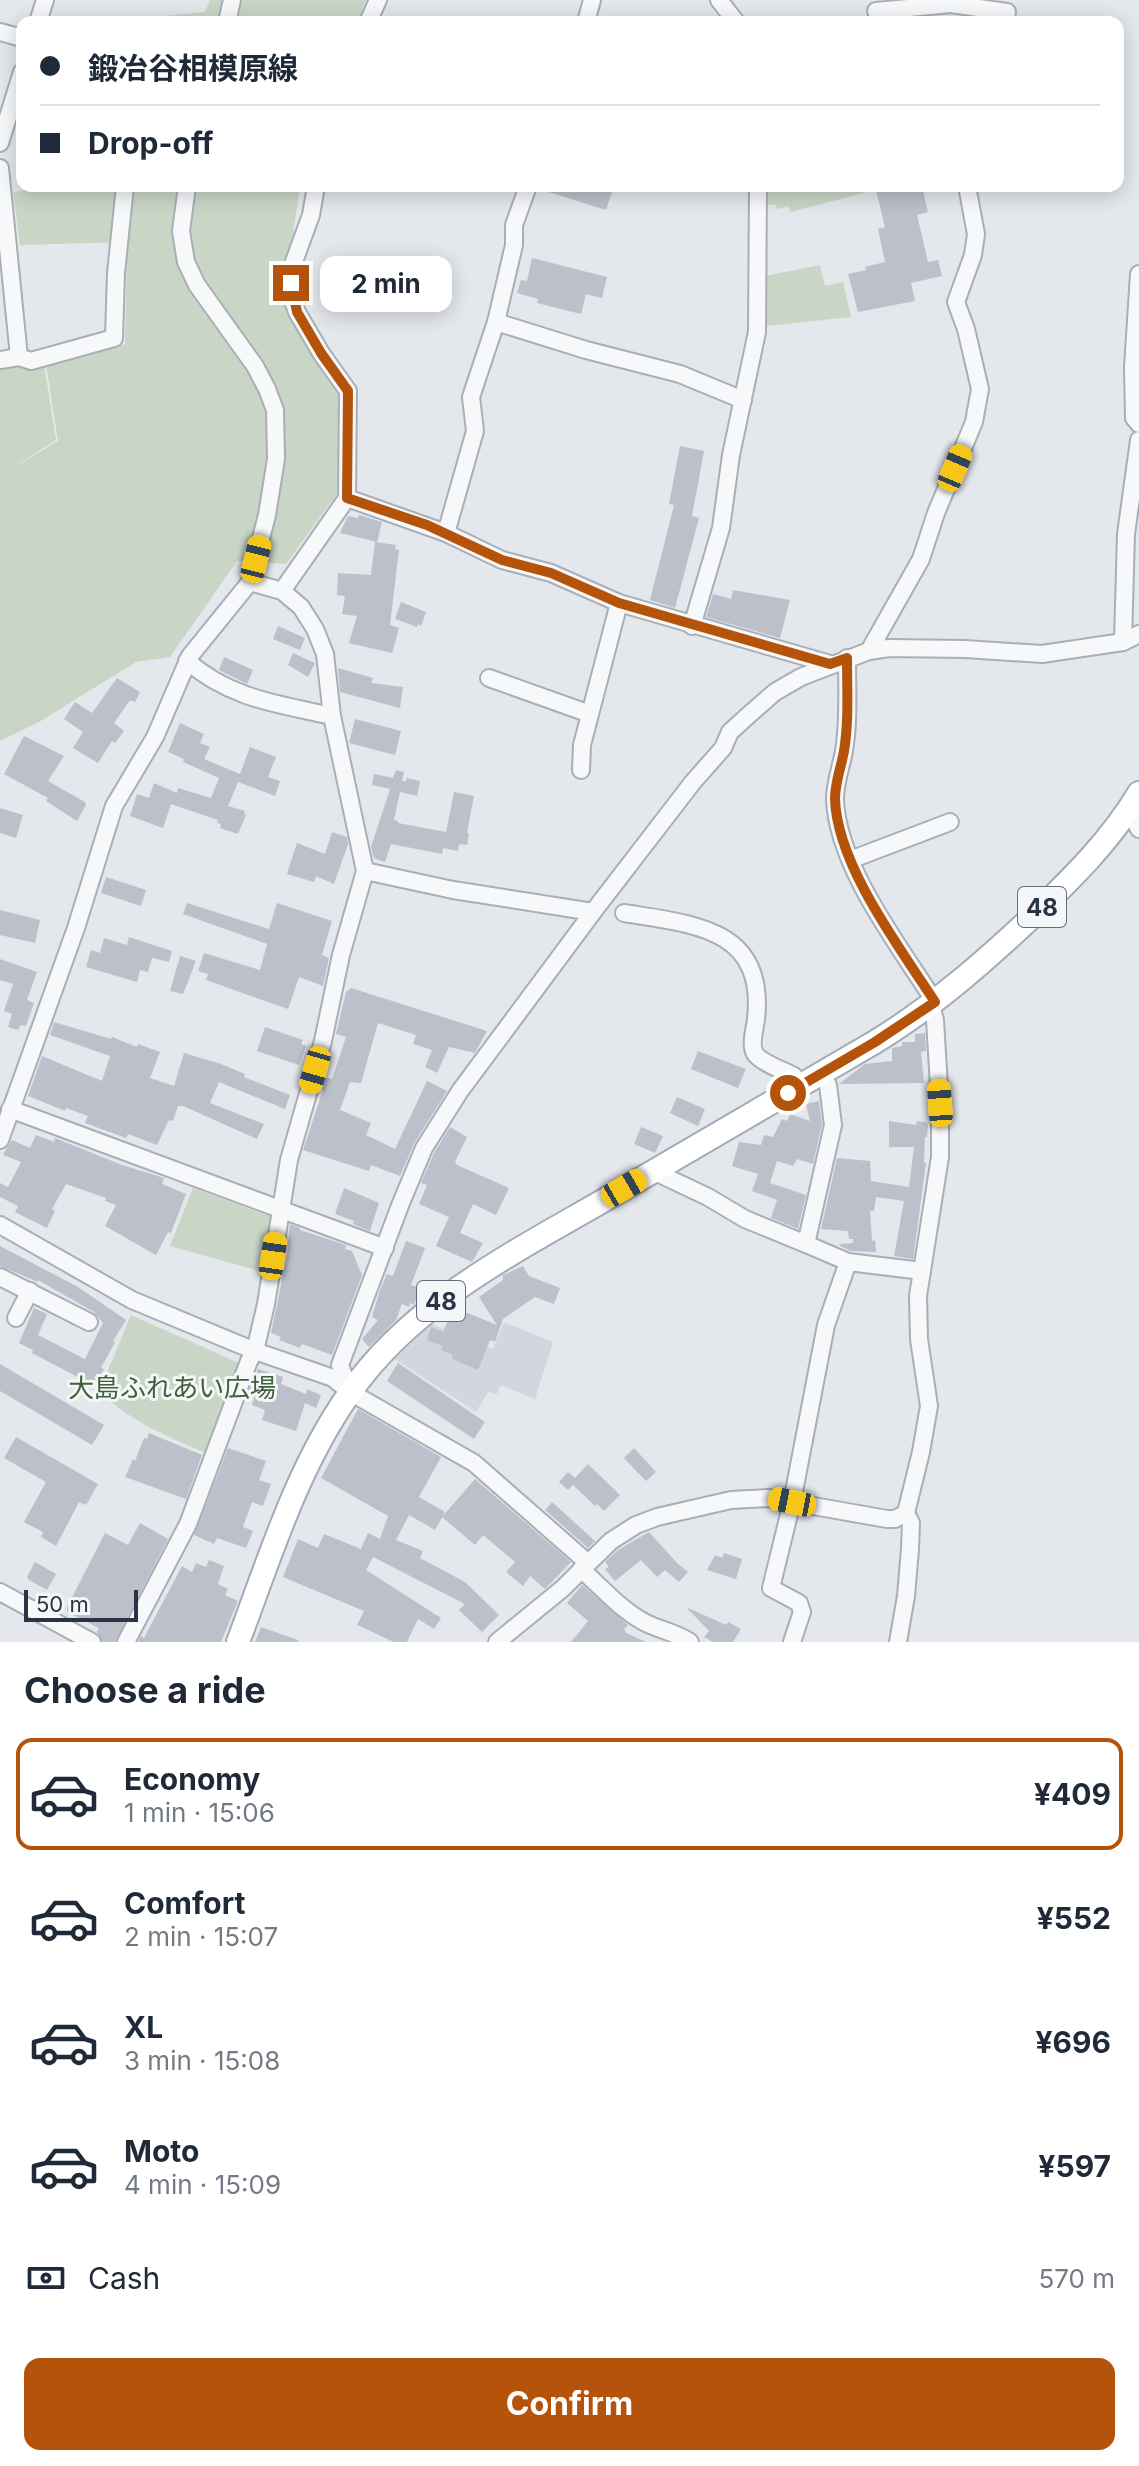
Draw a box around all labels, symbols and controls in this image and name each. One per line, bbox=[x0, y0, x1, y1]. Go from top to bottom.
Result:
text: 鍛冶谷相模原線 bbox=[88, 50, 298, 86]
text: Drop-off bbox=[88, 125, 214, 161]
callout: 2 min bbox=[319, 255, 451, 311]
route end bbox=[273, 265, 309, 301]
text: 2 min bbox=[351, 268, 421, 299]
car bbox=[935, 441, 975, 495]
car bbox=[239, 533, 273, 585]
road number: 48 bbox=[1018, 887, 1066, 927]
car bbox=[297, 1044, 333, 1096]
route start bbox=[770, 1075, 806, 1111]
car bbox=[926, 1078, 954, 1128]
car bbox=[597, 1166, 651, 1210]
car bbox=[258, 1231, 288, 1281]
road number: 48 bbox=[417, 1281, 465, 1321]
park label: 大島ふれあい広場 bbox=[68, 1372, 276, 1403]
car bbox=[766, 1486, 818, 1518]
scale bar bbox=[24, 1586, 138, 1622]
text: 50 m bbox=[36, 1591, 89, 1617]
text: Choose a ride bbox=[24, 1668, 266, 1712]
icon: car bbox=[28, 1758, 100, 1830]
text: Economy bbox=[124, 1761, 260, 1797]
text: ¥409 bbox=[1034, 1776, 1111, 1812]
text: 1 min · 15:06 bbox=[124, 1797, 275, 1828]
icon: car bbox=[28, 1882, 100, 1954]
text: Comfort bbox=[124, 1885, 245, 1921]
text: ¥552 bbox=[1037, 1900, 1111, 1936]
text: 2 min · 15:07 bbox=[124, 1921, 278, 1952]
icon: car bbox=[28, 2006, 100, 2078]
text: XL bbox=[124, 2009, 163, 2045]
text: ¥696 bbox=[1035, 2024, 1111, 2060]
text: 3 min · 15:08 bbox=[124, 2045, 280, 2076]
icon: car bbox=[28, 2130, 100, 2202]
text: Moto bbox=[124, 2133, 199, 2169]
text: ¥597 bbox=[1038, 2148, 1111, 2184]
text: 4 min · 15:09 bbox=[124, 2169, 281, 2200]
icon: cash bbox=[24, 2256, 68, 2300]
text: Cash bbox=[88, 2260, 160, 2296]
text: 570 m bbox=[1038, 2263, 1115, 2294]
button: Confirm bbox=[24, 2358, 1115, 2450]

